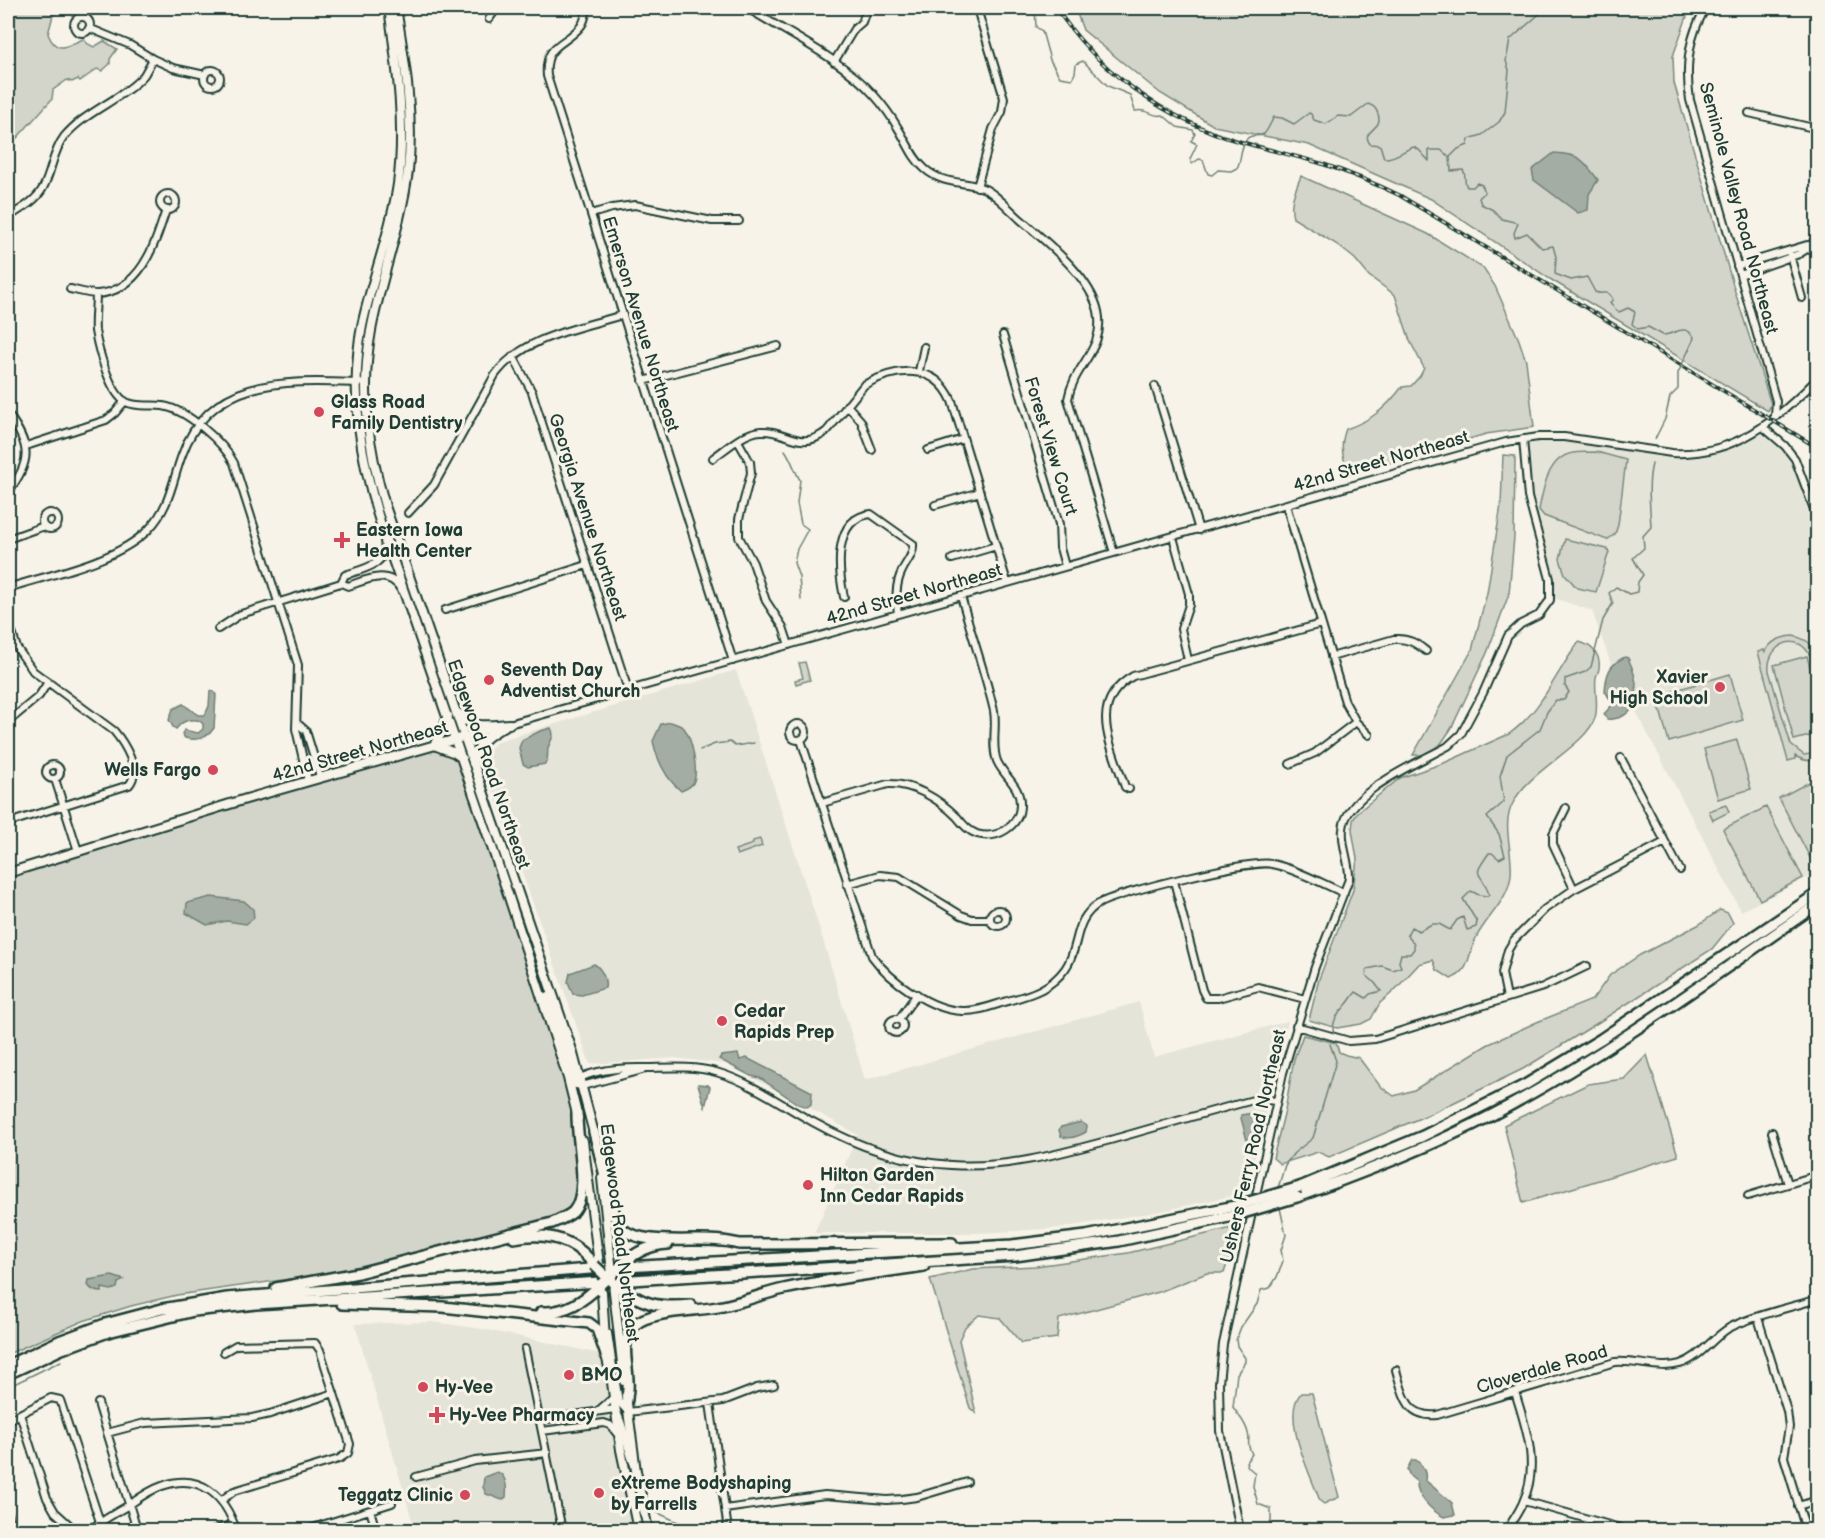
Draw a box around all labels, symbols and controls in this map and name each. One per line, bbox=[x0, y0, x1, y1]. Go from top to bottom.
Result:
street label: Seminole Valley Road Northeast bbox=[1695, 80, 1782, 337]
street label: Emerson Avenue Northeast bbox=[598, 214, 684, 435]
street label: Forest View Court bbox=[1019, 374, 1082, 519]
place label: Glass Road Family Dentistry bbox=[331, 392, 463, 434]
marker: Glass Road Family Dentistry bbox=[312, 405, 326, 419]
street label: Georgia Avenue Northeast bbox=[544, 411, 631, 624]
street label: 42nd Street Northeast bbox=[1291, 426, 1472, 497]
place label: Eastern Iowa Health Center bbox=[356, 520, 472, 562]
marker: Eastern Iowa Health Center bbox=[333, 531, 351, 549]
street label: 42nd Street Northeast bbox=[824, 559, 1005, 630]
street label: Edgewood Road Northeast bbox=[443, 657, 534, 872]
place label: Seventh Day Adventist Church bbox=[500, 660, 640, 702]
place label: Xavier High School bbox=[1610, 667, 1709, 709]
marker: Seventh Day Adventist Church bbox=[482, 673, 496, 687]
marker: Xavier High School bbox=[1713, 680, 1727, 694]
street label: 42nd Street Northeast bbox=[270, 716, 451, 787]
place label: Wells Fargo bbox=[104, 760, 201, 781]
marker: Wells Fargo bbox=[206, 763, 220, 777]
place label: Cedar Rapids Prep bbox=[734, 1001, 834, 1043]
marker: Cedar Rapids Prep bbox=[715, 1014, 729, 1028]
street label: Ushers Ferry Road Northeast bbox=[1216, 1027, 1291, 1265]
street label: Edgewood Road Northeast bbox=[596, 1122, 643, 1344]
place label: Hilton Garden Inn Cedar Rapids bbox=[820, 1165, 964, 1207]
marker: Hilton Garden Inn Cedar Rapids bbox=[801, 1178, 815, 1192]
street label: Cloverdale Road bbox=[1474, 1341, 1610, 1398]
place label: BMO bbox=[581, 1365, 622, 1386]
marker: BMO bbox=[562, 1368, 576, 1382]
place label: Hy-Vee bbox=[435, 1377, 493, 1398]
marker: Hy-Vee bbox=[416, 1380, 430, 1394]
place label: Hy-Vee Pharmacy bbox=[449, 1405, 595, 1426]
marker: Hy-Vee Pharmacy bbox=[430, 1408, 444, 1422]
place label: eXtreme Bodyshaping by Farrells bbox=[611, 1473, 791, 1515]
place label: Teggatz Clinic bbox=[338, 1485, 453, 1506]
marker: eXtreme Bodyshaping by Farrells bbox=[592, 1486, 606, 1500]
marker: Teggatz Clinic bbox=[458, 1488, 472, 1502]

